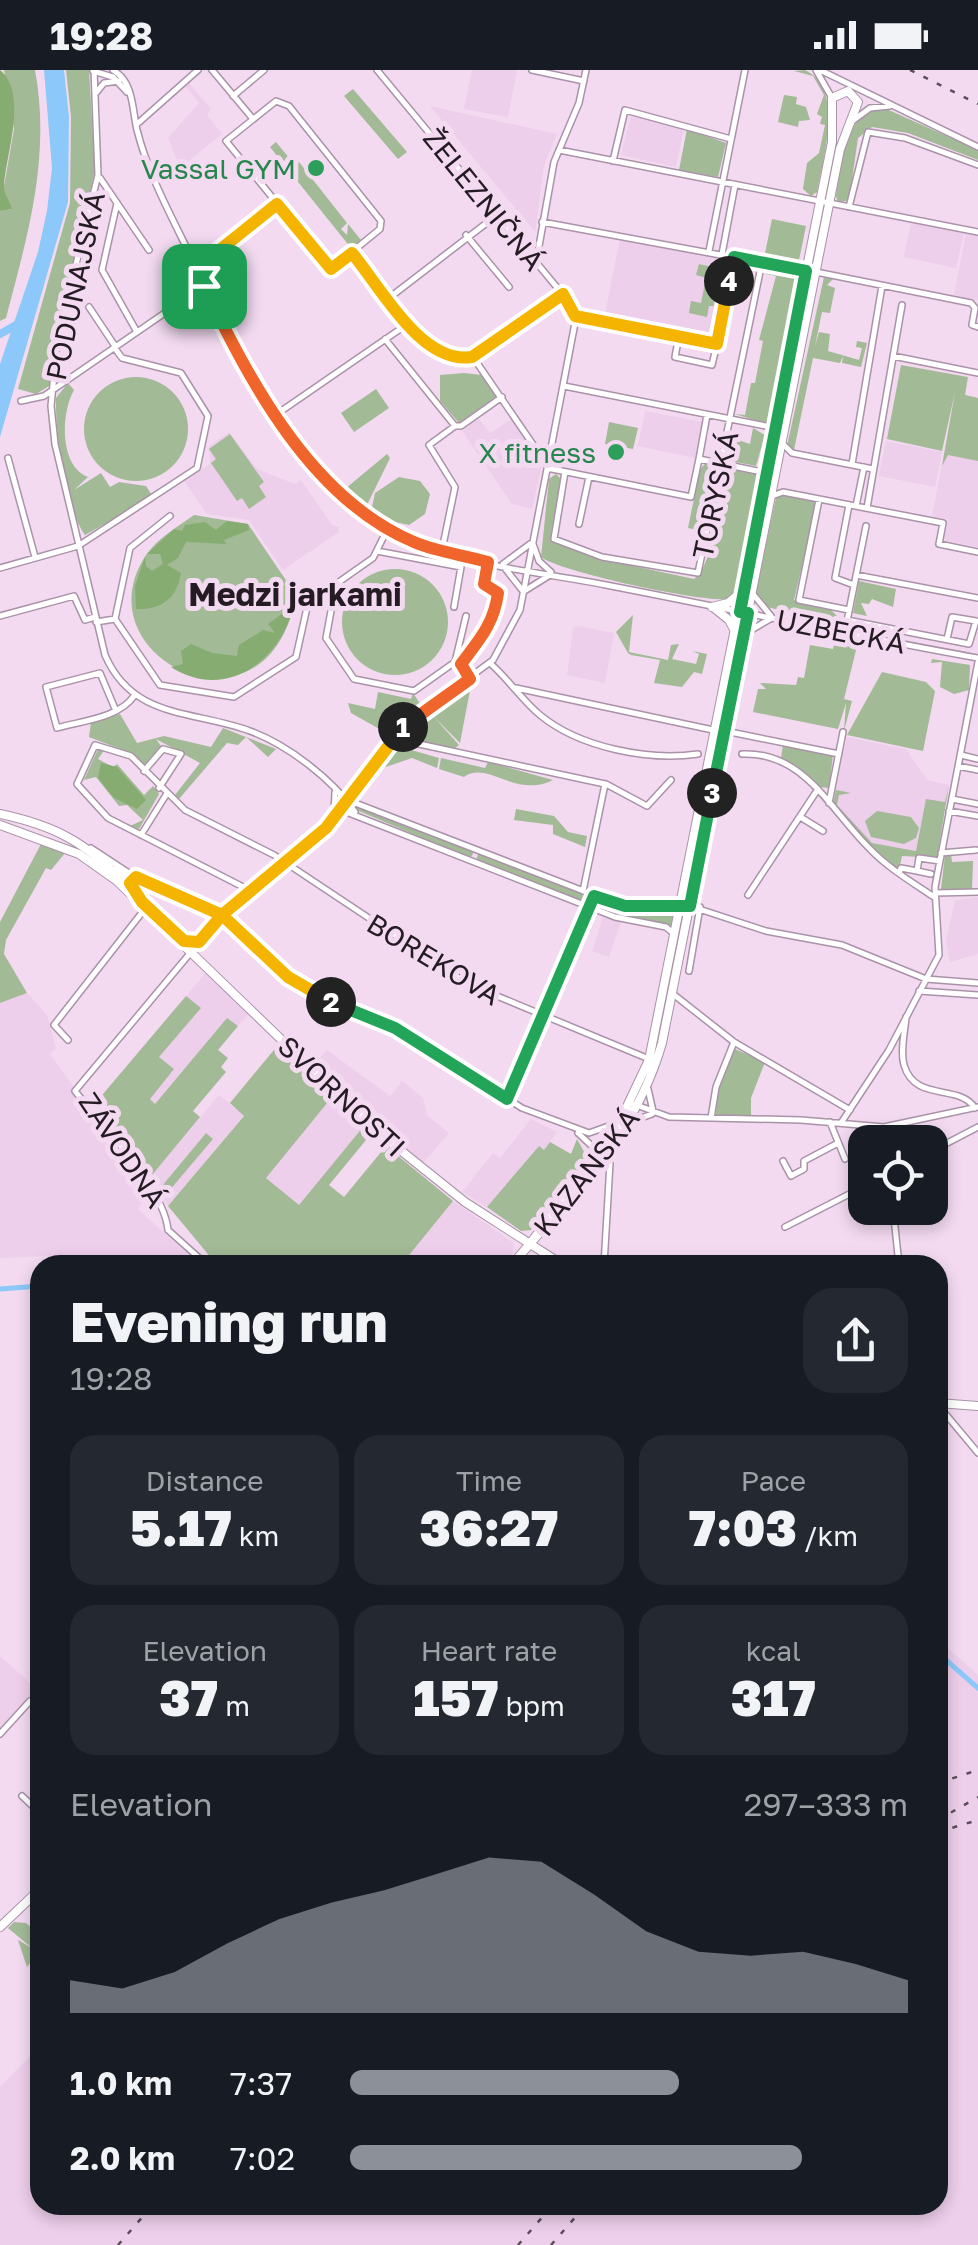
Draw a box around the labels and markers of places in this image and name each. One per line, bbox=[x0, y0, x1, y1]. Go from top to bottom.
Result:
place label: Vassal GYM bbox=[141, 152, 296, 185]
marker: Vassal GYM bbox=[305, 157, 327, 179]
pin bbox=[162, 244, 247, 329]
pin: 4 bbox=[704, 256, 754, 306]
place label: X fitness bbox=[478, 436, 596, 469]
marker: X fitness bbox=[605, 441, 627, 463]
pin: 1 bbox=[378, 702, 428, 752]
pin: 3 bbox=[687, 768, 737, 818]
pin: 2 bbox=[306, 977, 356, 1027]

